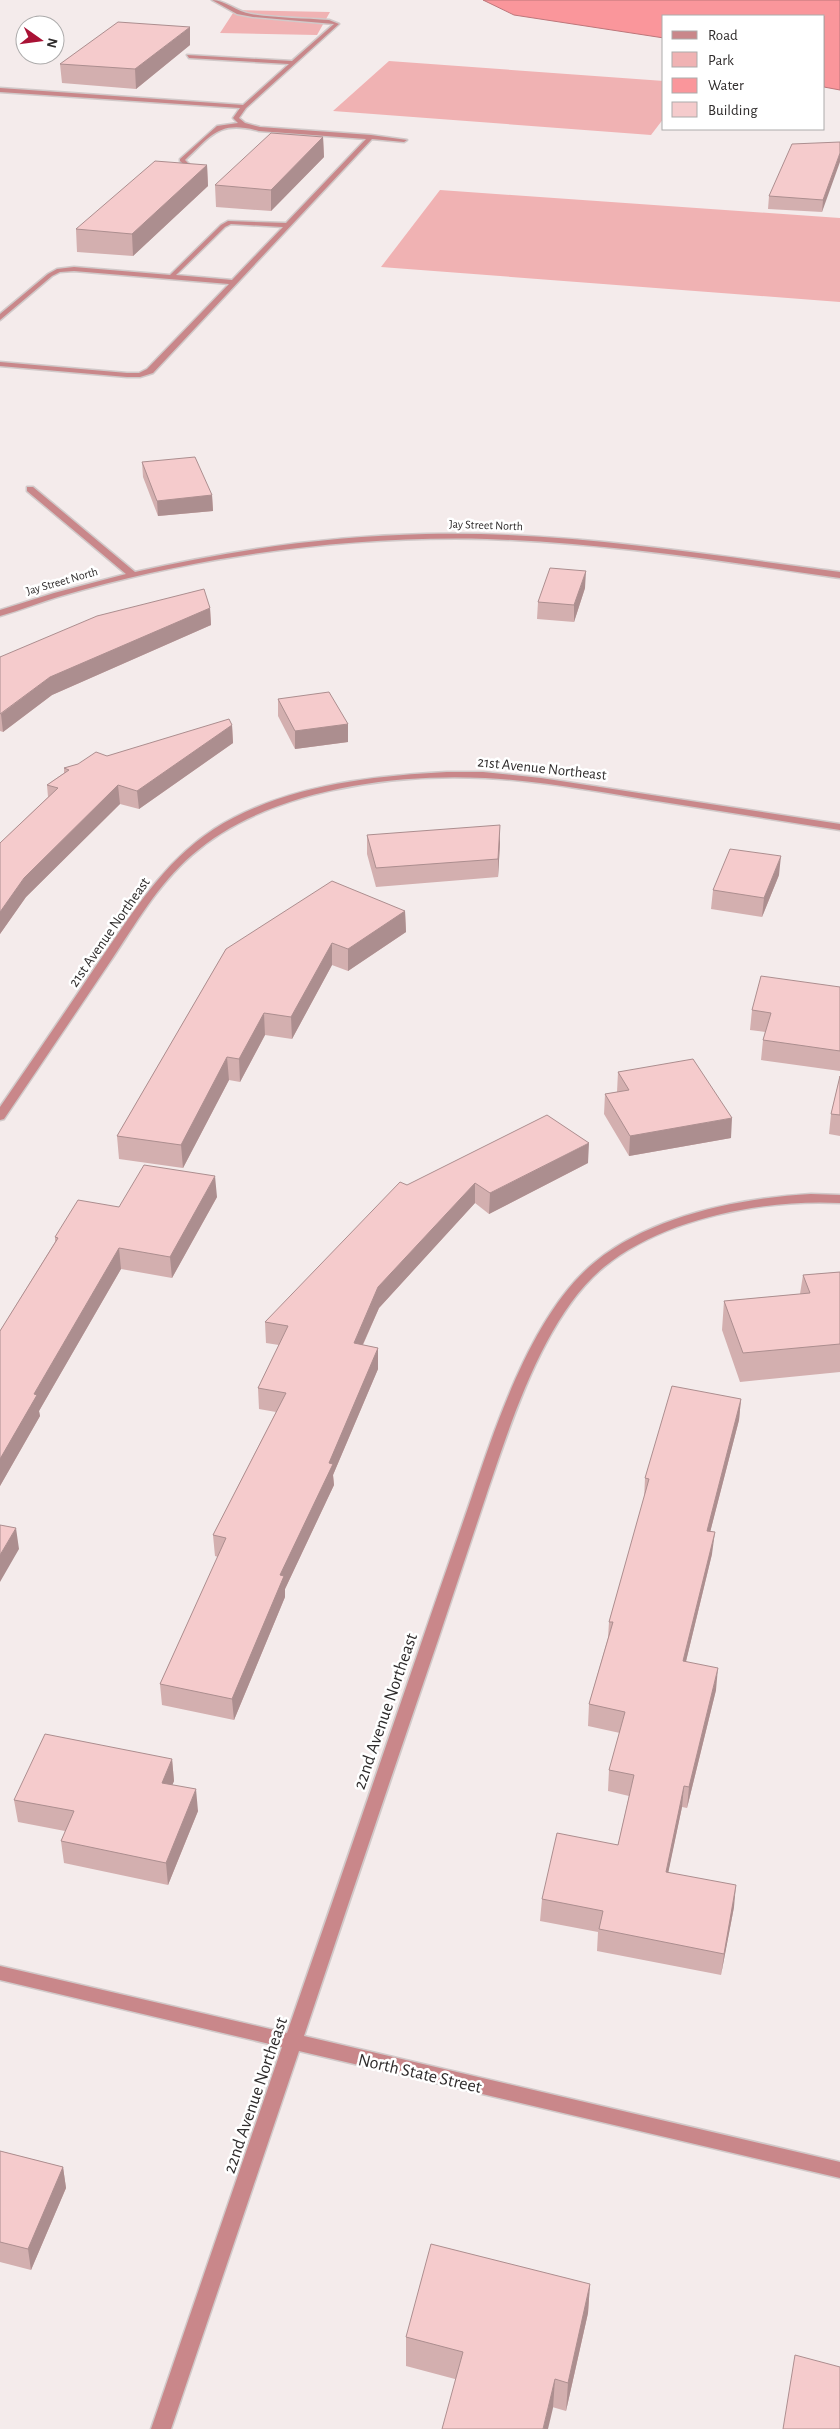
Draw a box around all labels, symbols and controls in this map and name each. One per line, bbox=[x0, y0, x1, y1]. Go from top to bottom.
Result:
north arrow bbox=[15, 15, 65, 65]
legend bbox=[662, 15, 825, 130]
text: Road bbox=[708, 28, 738, 43]
text: N bbox=[44, 36, 60, 49]
text: Park bbox=[708, 53, 734, 68]
text: Water bbox=[708, 78, 744, 93]
text: Building bbox=[708, 103, 758, 118]
street label: Jay Street North bbox=[449, 518, 523, 533]
street label: Jay Street North bbox=[25, 565, 99, 598]
street label: 21st Avenue Northeast bbox=[477, 754, 607, 783]
street label: 21st Avenue Northeast bbox=[66, 875, 153, 990]
street label: 22nd Avenue Northeast bbox=[351, 1631, 421, 1792]
street label: 22nd Avenue Northeast bbox=[221, 2015, 291, 2176]
street label: North State Street bbox=[356, 2051, 484, 2097]

